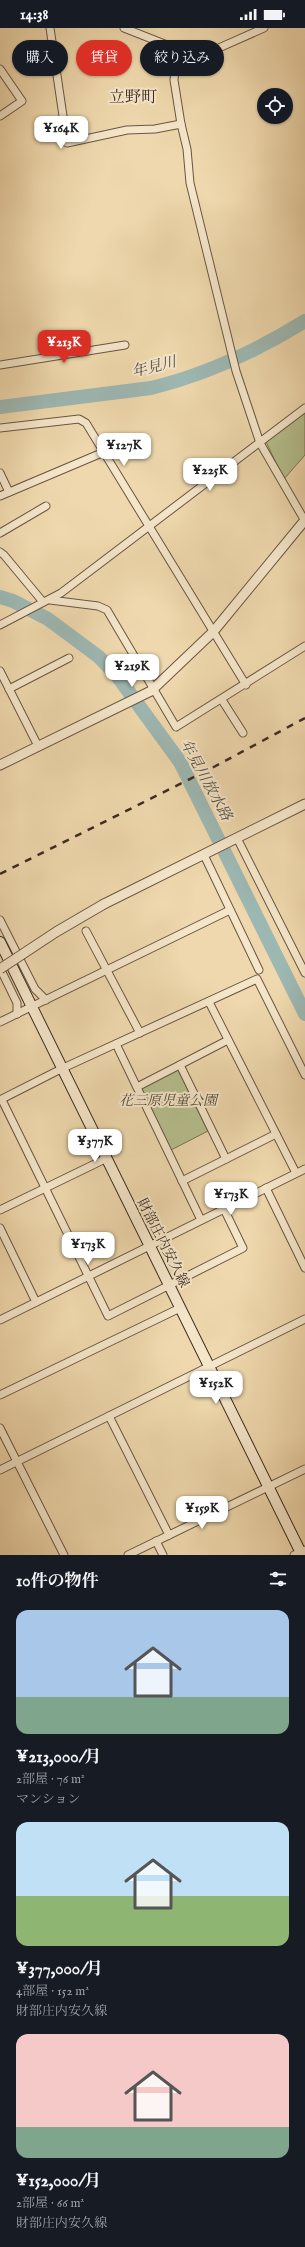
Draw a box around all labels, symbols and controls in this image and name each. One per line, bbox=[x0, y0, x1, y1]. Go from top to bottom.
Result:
text: 14:38 bbox=[20, 5, 48, 24]
chip: 購入 bbox=[12, 40, 68, 76]
chip: 賃貸 bbox=[76, 40, 132, 76]
chip: 絞り込み bbox=[140, 40, 224, 76]
district label: 立野町 bbox=[109, 88, 157, 108]
map controls bbox=[257, 88, 293, 124]
button: locate bbox=[257, 88, 293, 124]
pin: ¥164K bbox=[33, 116, 89, 150]
text: ¥164K bbox=[43, 120, 79, 137]
pin: ¥213K bbox=[36, 330, 92, 364]
text: ¥213K bbox=[47, 334, 81, 351]
water label: 年見川 bbox=[130, 352, 180, 382]
pin: ¥127K bbox=[96, 433, 152, 467]
text: ¥127K bbox=[106, 437, 142, 454]
pin: ¥225K bbox=[182, 458, 238, 492]
text: ¥225K bbox=[192, 462, 228, 479]
pin: ¥219K bbox=[104, 654, 160, 688]
text: ¥219K bbox=[114, 658, 150, 675]
water label: 年見川放水路 bbox=[176, 736, 237, 825]
park label: 花三原児童公園 bbox=[119, 1092, 219, 1110]
pin: ¥377K bbox=[67, 1129, 123, 1163]
text: ¥377K bbox=[77, 1133, 113, 1150]
pin: ¥173K bbox=[203, 1182, 259, 1216]
text: ¥173K bbox=[214, 1186, 248, 1203]
street label: 財部庄内安久線 bbox=[133, 1195, 193, 1291]
pin: ¥173K bbox=[60, 1232, 116, 1266]
text: ¥173K bbox=[71, 1236, 105, 1253]
pin: ¥152K bbox=[188, 1371, 244, 1405]
text: ¥152K bbox=[199, 1375, 233, 1392]
pin: ¥159K bbox=[174, 1496, 230, 1530]
text: ¥159K bbox=[185, 1500, 219, 1517]
icon: filters bbox=[267, 1568, 289, 1590]
text: 10件の物件 bbox=[16, 1571, 99, 1592]
icon: home bbox=[117, 1636, 189, 1708]
text: ¥213,000/月 bbox=[16, 1747, 101, 1768]
text: 2部屋 · 76 m² bbox=[16, 1771, 85, 1788]
text: マンション bbox=[16, 1791, 80, 1808]
icon: home bbox=[117, 1848, 189, 1920]
text: ¥377,000/月 bbox=[16, 1959, 103, 1980]
text: 4部屋 · 152 m² bbox=[16, 1983, 89, 2000]
text: 財部庄内安久線 bbox=[16, 2003, 107, 2020]
icon: home bbox=[117, 2060, 189, 2132]
text: ¥152,000/月 bbox=[16, 2171, 101, 2192]
text: 2部屋 · 66 m² bbox=[16, 2195, 84, 2212]
text: 財部庄内安久線 bbox=[16, 2215, 107, 2232]

